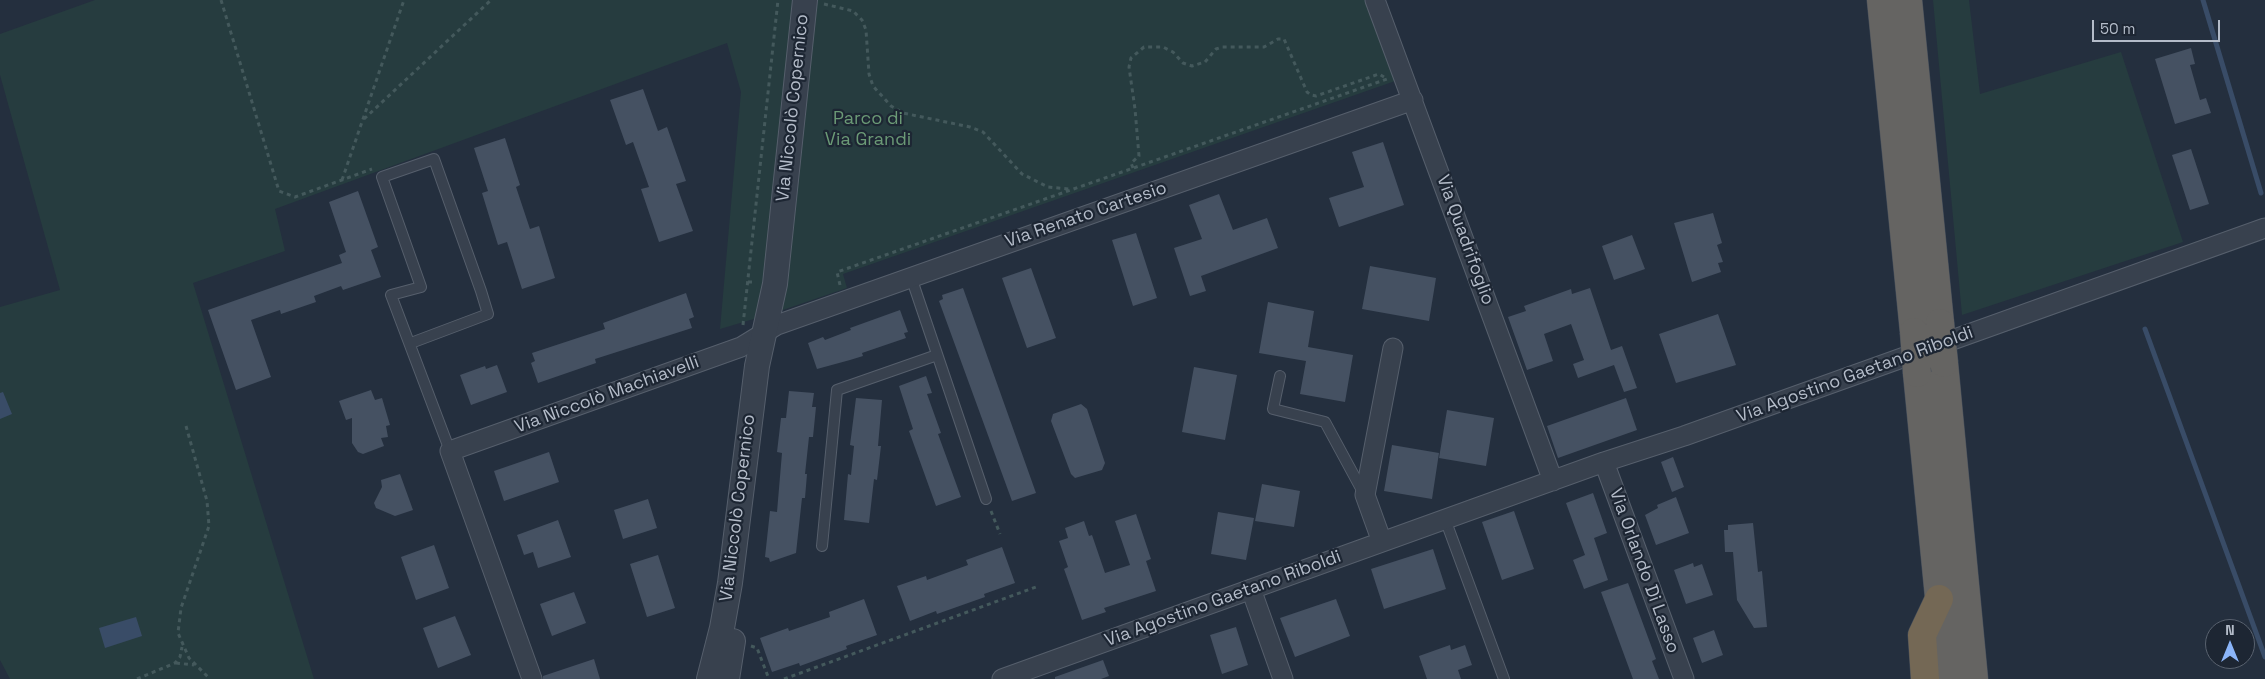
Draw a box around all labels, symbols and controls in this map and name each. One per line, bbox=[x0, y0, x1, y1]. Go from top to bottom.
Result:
scale bar bbox=[2095, 10, 2222, 42]
street label: Via Niccolò Copernico bbox=[772, 13, 814, 203]
text: 50 m bbox=[2100, 19, 2135, 38]
park label: Parco di Via Grandi bbox=[825, 108, 911, 150]
street label: Via Quadrifoglio bbox=[1431, 172, 1499, 308]
street label: Via Renato Cartesio bbox=[1002, 177, 1170, 253]
street label: Via Agostino Gaetano Riboldi bbox=[1734, 322, 1976, 428]
street label: Via Niccolò Machiavelli bbox=[512, 352, 702, 438]
street label: Via Niccolò Copernico bbox=[716, 413, 760, 603]
street label: Via Orlando Di Lasso bbox=[1604, 486, 1684, 656]
street label: Via Agostino Gaetano Riboldi bbox=[1102, 546, 1344, 652]
north arrow bbox=[2205, 619, 2255, 669]
text: N bbox=[2225, 621, 2235, 639]

